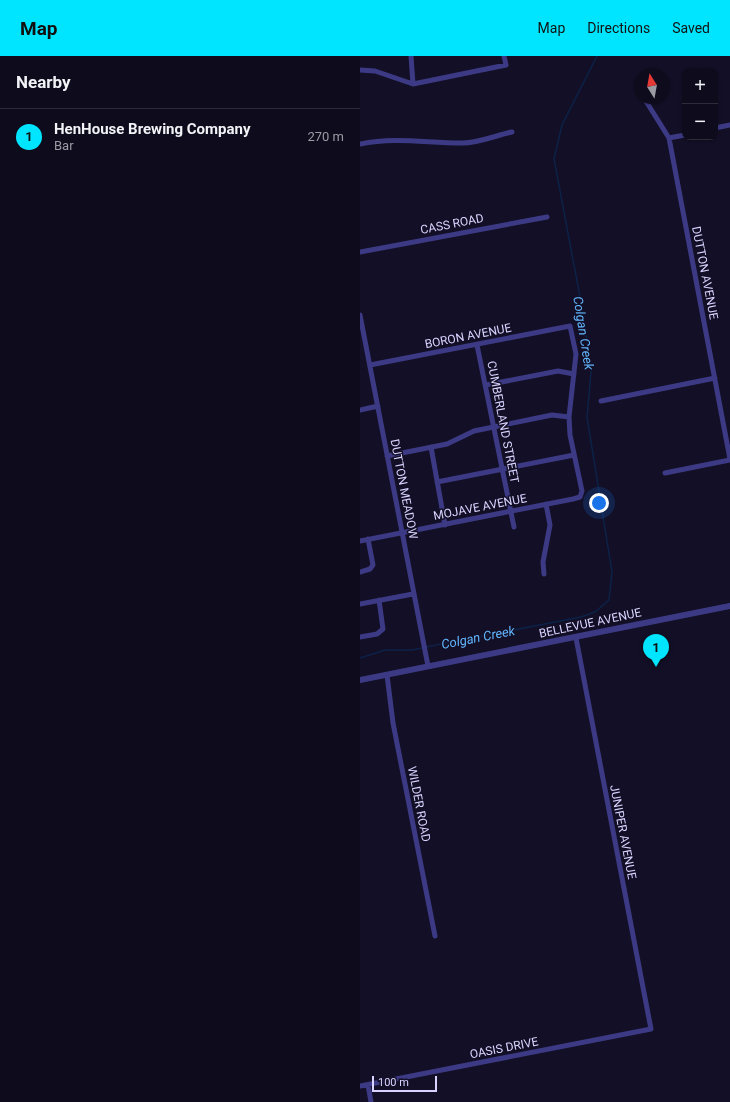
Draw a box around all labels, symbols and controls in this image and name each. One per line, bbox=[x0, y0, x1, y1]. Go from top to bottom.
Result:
text: Map bbox=[20, 17, 58, 40]
text: Map bbox=[538, 20, 565, 36]
text: Directions bbox=[587, 20, 650, 36]
text: Saved bbox=[672, 20, 710, 36]
north arrow bbox=[634, 68, 670, 104]
map controls bbox=[682, 68, 718, 140]
button: + bbox=[682, 68, 718, 104]
text: Nearby bbox=[16, 72, 71, 92]
button: − bbox=[682, 104, 718, 140]
text: HenHouse Brewing Company bbox=[54, 120, 251, 138]
text: 1 bbox=[25, 129, 33, 144]
text: 270 m bbox=[307, 129, 344, 144]
text: Bar bbox=[54, 138, 74, 153]
street label: CASS ROAD bbox=[419, 211, 485, 237]
street label: DUTTON AVENUE bbox=[689, 225, 721, 321]
water label: Colgan Creek bbox=[570, 295, 597, 372]
street label: BORON AVENUE bbox=[424, 321, 513, 351]
street label: CUMBERLAND STREET bbox=[484, 360, 522, 484]
street label: DUTTON MEADOW bbox=[387, 438, 421, 541]
street label: MOJAVE AVENUE bbox=[432, 491, 528, 523]
your location bbox=[589, 493, 609, 513]
street label: BELLEVUE AVENUE bbox=[538, 605, 643, 641]
water label: Colgan Creek bbox=[440, 623, 517, 652]
pin: 1 bbox=[643, 634, 669, 667]
street label: WILDER ROAD bbox=[405, 765, 433, 843]
street label: JUNIPER AVENUE bbox=[607, 784, 639, 881]
street label: OASIS DRIVE bbox=[469, 1034, 540, 1061]
scale bar bbox=[372, 1074, 437, 1093]
text: 100 m bbox=[378, 1076, 409, 1089]

